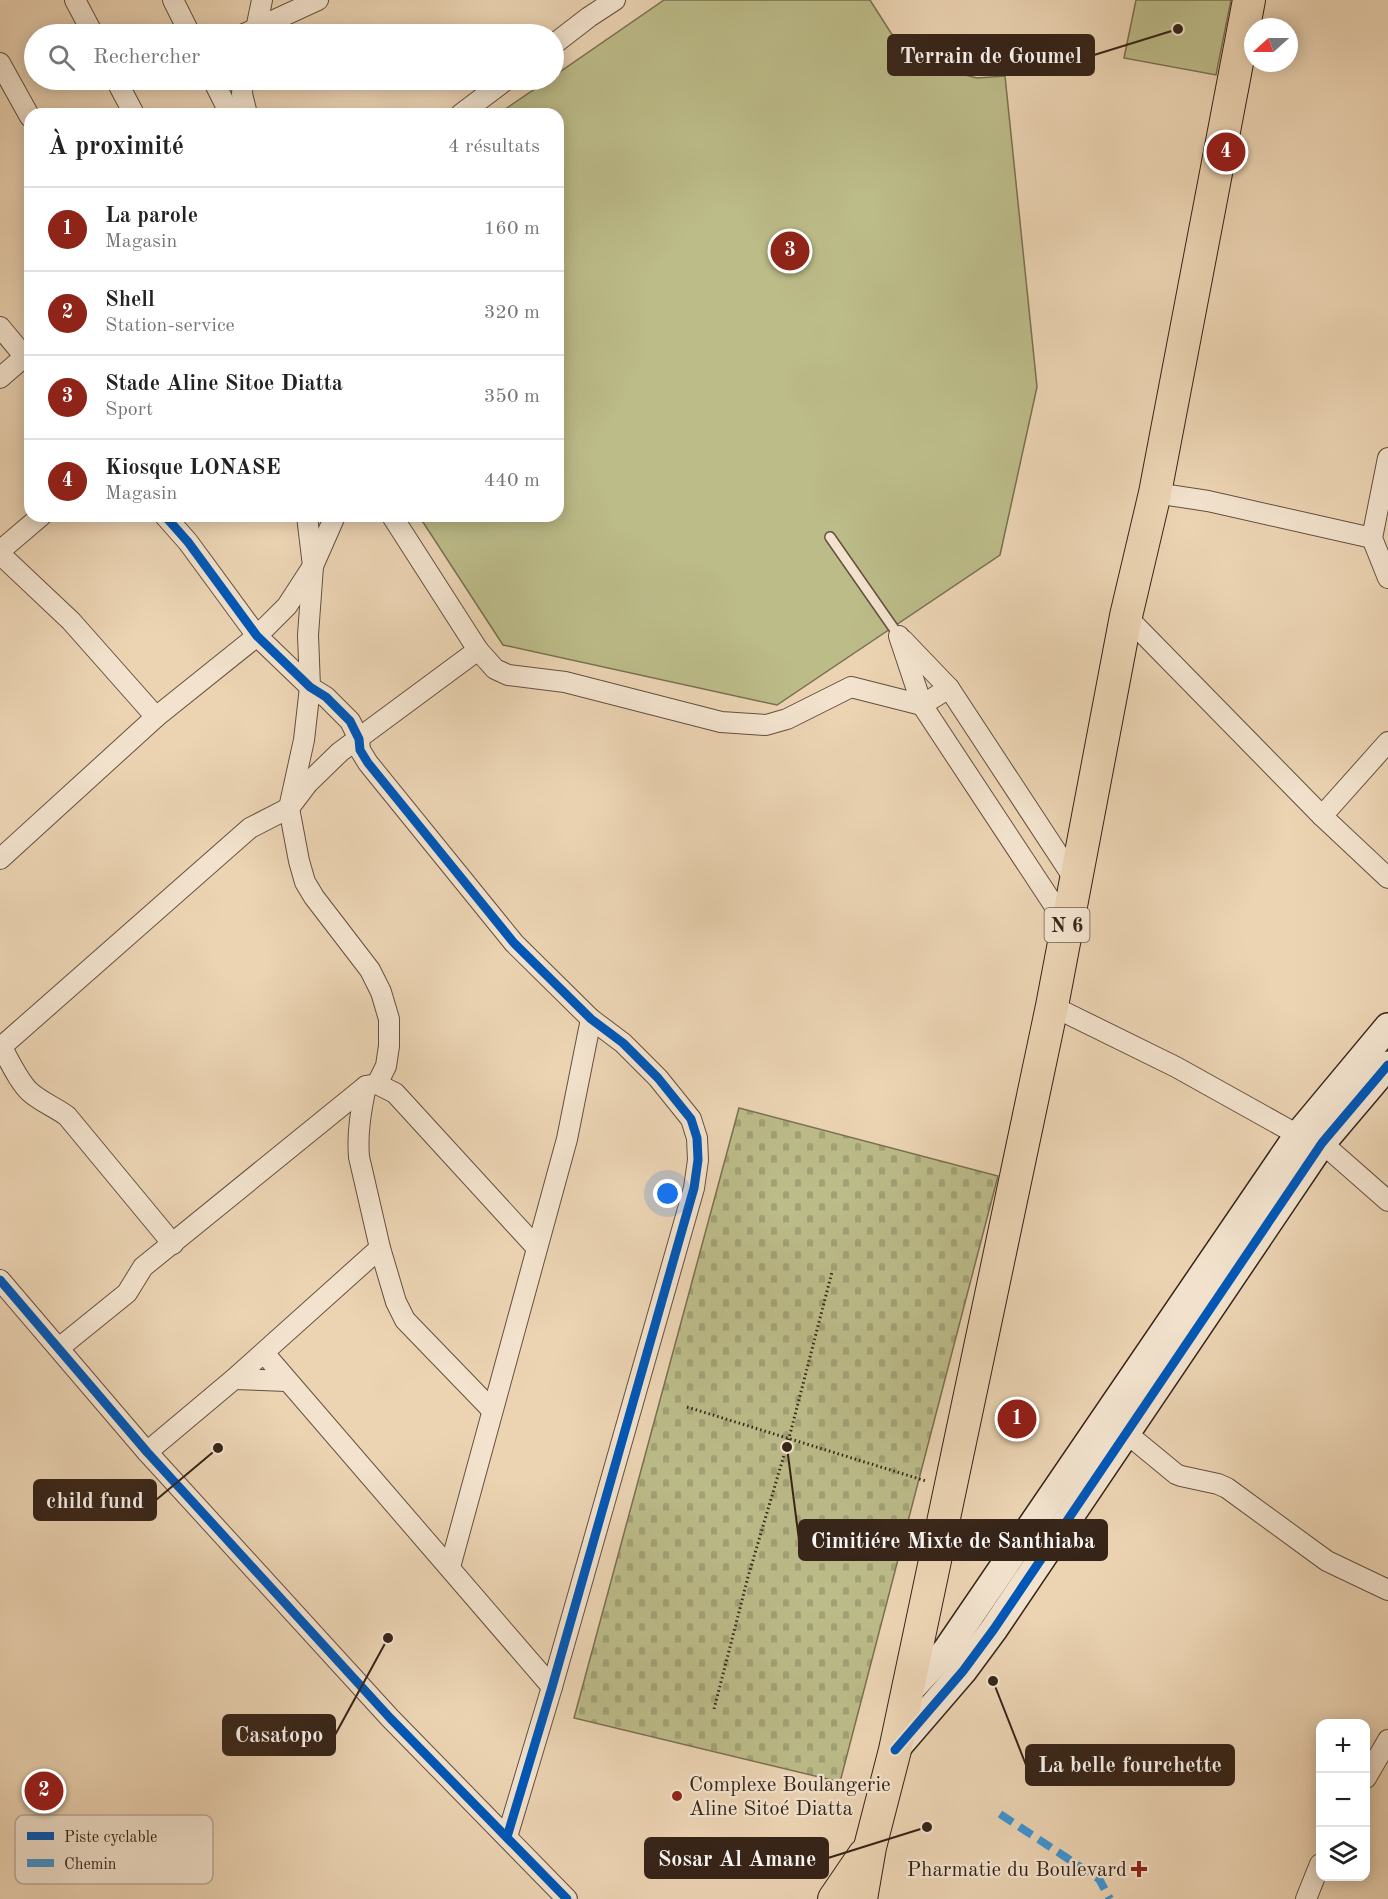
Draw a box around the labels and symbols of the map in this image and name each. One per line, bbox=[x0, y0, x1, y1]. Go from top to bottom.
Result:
north arrow bbox=[1244, 18, 1298, 72]
callout: Terrain de Goumel bbox=[888, 35, 1094, 75]
text: Terrain de Goumel bbox=[900, 46, 1082, 68]
pin: 4 bbox=[1206, 130, 1246, 174]
pin: 3 bbox=[770, 228, 810, 274]
road number: N 6 bbox=[1044, 908, 1090, 942]
your location bbox=[653, 1179, 682, 1208]
pin: 1 bbox=[998, 1396, 1036, 1442]
callout: child fund bbox=[34, 1480, 156, 1520]
text: child fund bbox=[46, 1491, 144, 1513]
callout: Cimitiére Mixte de Santhiaba bbox=[799, 1520, 1107, 1560]
text: Cimitiére Mixte de Santhiaba bbox=[811, 1531, 1095, 1553]
callout: Casatopo bbox=[223, 1715, 335, 1755]
text: Casatopo bbox=[235, 1725, 323, 1747]
callout: La belle fourchette bbox=[1026, 1745, 1234, 1785]
text: La belle fourchette bbox=[1038, 1755, 1222, 1777]
pin: 2 bbox=[24, 1768, 63, 1814]
place label: Complexe Boulangerie Aline Sitoé Diatta bbox=[689, 1775, 891, 1820]
marker: Complexe Boulangerie Aline Sitoé Diatta bbox=[670, 1789, 684, 1803]
legend bbox=[15, 1815, 213, 1884]
text: Piste cyclable bbox=[64, 1830, 157, 1846]
callout: Sosar Al Amane bbox=[645, 1838, 828, 1878]
text: Sosar Al Amane bbox=[658, 1849, 816, 1871]
text: Chemin bbox=[64, 1857, 117, 1873]
place label: Pharmatie du Boulevard bbox=[907, 1860, 1127, 1881]
marker: Pharmatie du Boulevard bbox=[1132, 1862, 1146, 1876]

